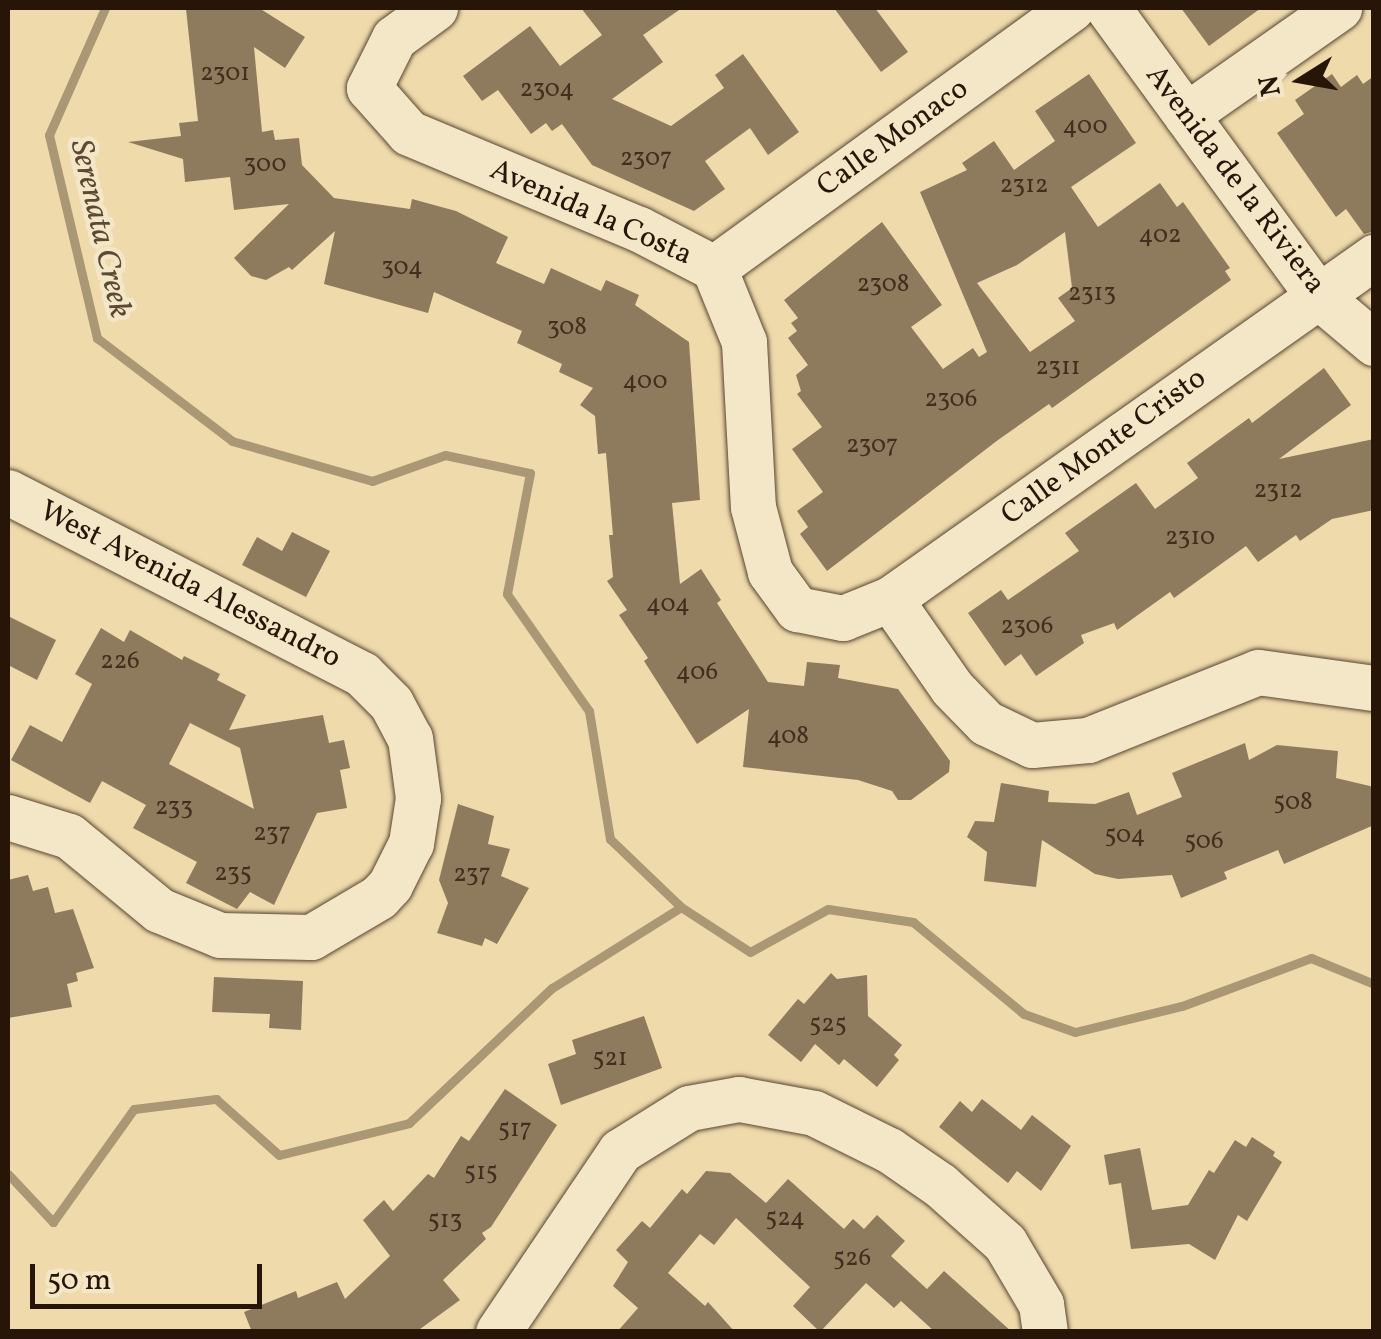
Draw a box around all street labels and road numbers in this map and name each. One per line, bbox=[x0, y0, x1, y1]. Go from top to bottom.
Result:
street label: Avenida de la Riviera bbox=[1137, 59, 1333, 301]
street label: Calle Monaco bbox=[810, 71, 976, 205]
street label: Avenida la Costa bbox=[484, 152, 698, 274]
street label: Calle Monte Cristo bbox=[994, 361, 1214, 533]
street label: West Avenida Alessandro bbox=[33, 493, 347, 677]

